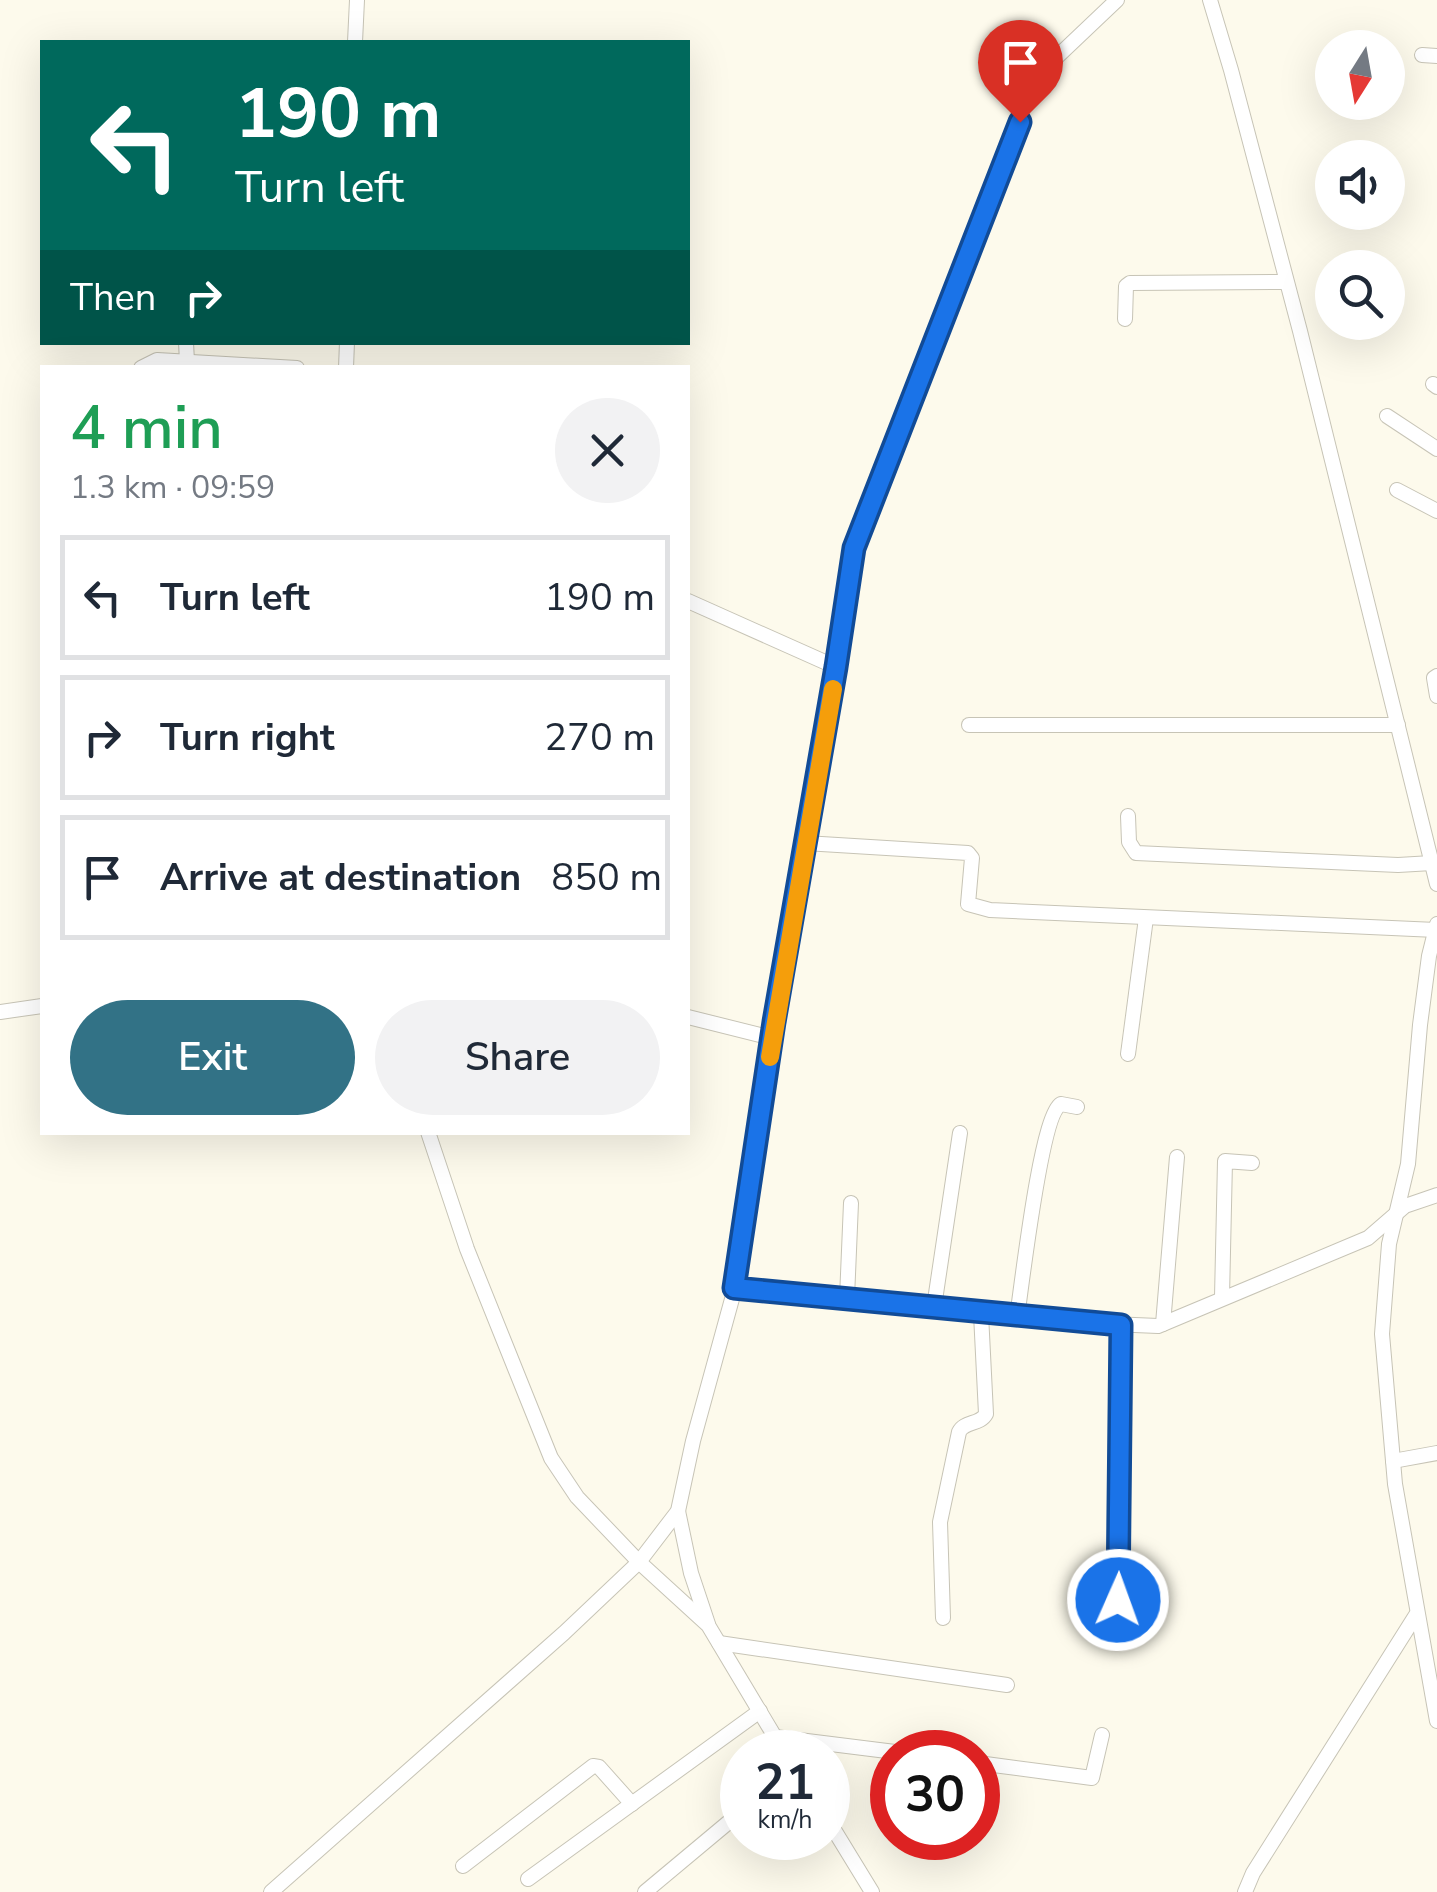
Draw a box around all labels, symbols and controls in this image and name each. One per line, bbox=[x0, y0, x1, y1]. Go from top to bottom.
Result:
pin bbox=[978, 20, 1063, 123]
north arrow bbox=[1315, 30, 1405, 120]
map controls bbox=[1315, 30, 1405, 340]
icon: arrive bbox=[993, 35, 1048, 90]
text: 190 m bbox=[235, 66, 441, 162]
icon: left bbox=[70, 80, 200, 210]
button: sound bbox=[1315, 140, 1405, 230]
text: Turn left bbox=[235, 157, 404, 218]
button: search bbox=[1315, 250, 1405, 340]
icon: right bbox=[176, 270, 231, 325]
text: Then bbox=[70, 272, 156, 323]
text: 4 min bbox=[70, 387, 223, 469]
button: close bbox=[555, 398, 660, 503]
text: 1.3 km · 09:59 bbox=[70, 466, 275, 509]
icon: left bbox=[75, 570, 130, 625]
text: Turn left bbox=[160, 572, 310, 623]
text: 190 m bbox=[544, 572, 655, 623]
icon: right bbox=[75, 710, 130, 765]
text: Turn right bbox=[160, 712, 335, 763]
text: 270 m bbox=[544, 712, 655, 763]
icon: arrive bbox=[75, 850, 130, 905]
text: Arrive at destination bbox=[160, 852, 521, 903]
text: 850 m bbox=[551, 852, 662, 903]
button: Exit bbox=[70, 1000, 355, 1115]
button: Share bbox=[375, 1000, 660, 1115]
position arrow bbox=[1066, 1548, 1170, 1652]
speed limit sign: 30 bbox=[870, 1730, 1000, 1860]
text: 21 bbox=[755, 1748, 815, 1817]
text: km/h bbox=[757, 1803, 813, 1837]

